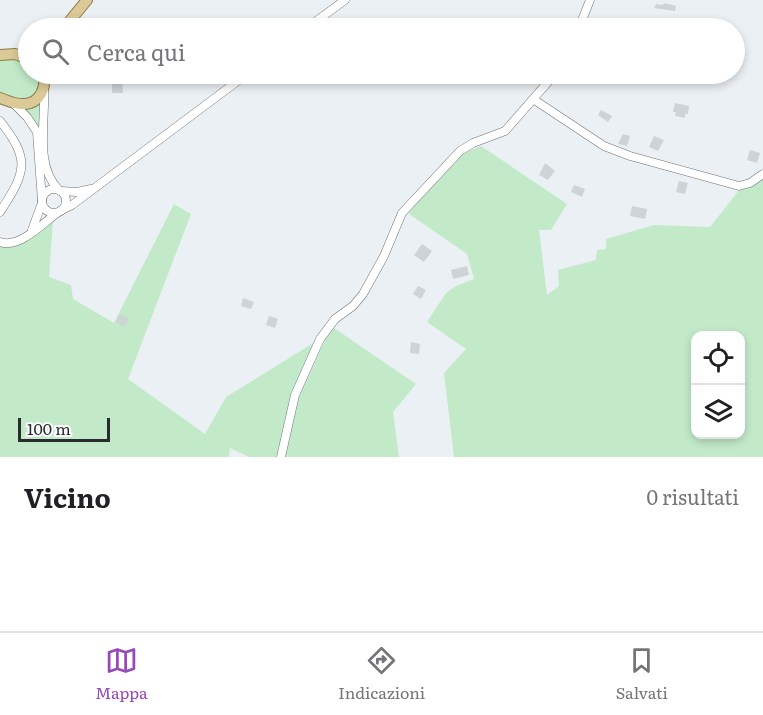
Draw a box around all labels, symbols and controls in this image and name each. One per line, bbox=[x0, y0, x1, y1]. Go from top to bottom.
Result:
search box bbox=[18, 18, 745, 84]
icon: search bbox=[39, 35, 72, 68]
text: Cerca qui bbox=[87, 35, 185, 68]
map controls bbox=[691, 331, 745, 439]
button: locate bbox=[691, 331, 745, 385]
button: layers bbox=[691, 385, 745, 439]
scale bar bbox=[18, 415, 110, 442]
text: 100 m bbox=[27, 416, 71, 440]
text: Vicino bbox=[24, 477, 111, 516]
text: 0 risultati bbox=[646, 481, 739, 511]
tab: Mappa bbox=[95, 644, 148, 704]
tab: Indicazioni bbox=[338, 644, 425, 704]
tab: Salvati bbox=[616, 644, 668, 704]

